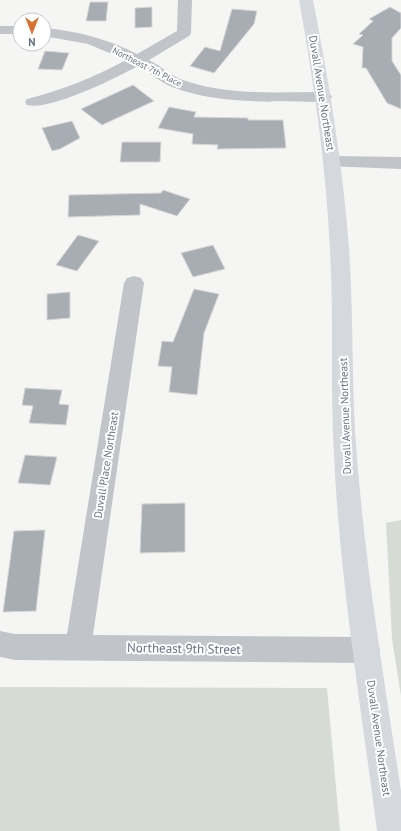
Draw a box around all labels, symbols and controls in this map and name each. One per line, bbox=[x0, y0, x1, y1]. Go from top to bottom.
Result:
north arrow bbox=[12, 12, 52, 52]
street label: Duvall Avenue Northeast bbox=[306, 34, 338, 152]
text: N bbox=[28, 35, 36, 49]
street label: Northeast 7th Place bbox=[111, 44, 184, 89]
street label: Duvall Avenue Northeast bbox=[336, 357, 354, 475]
street label: Duvall Place Northeast bbox=[91, 410, 121, 519]
street label: Northeast 9th Street bbox=[127, 639, 242, 658]
street label: Duvall Avenue Northeast bbox=[364, 679, 394, 797]

